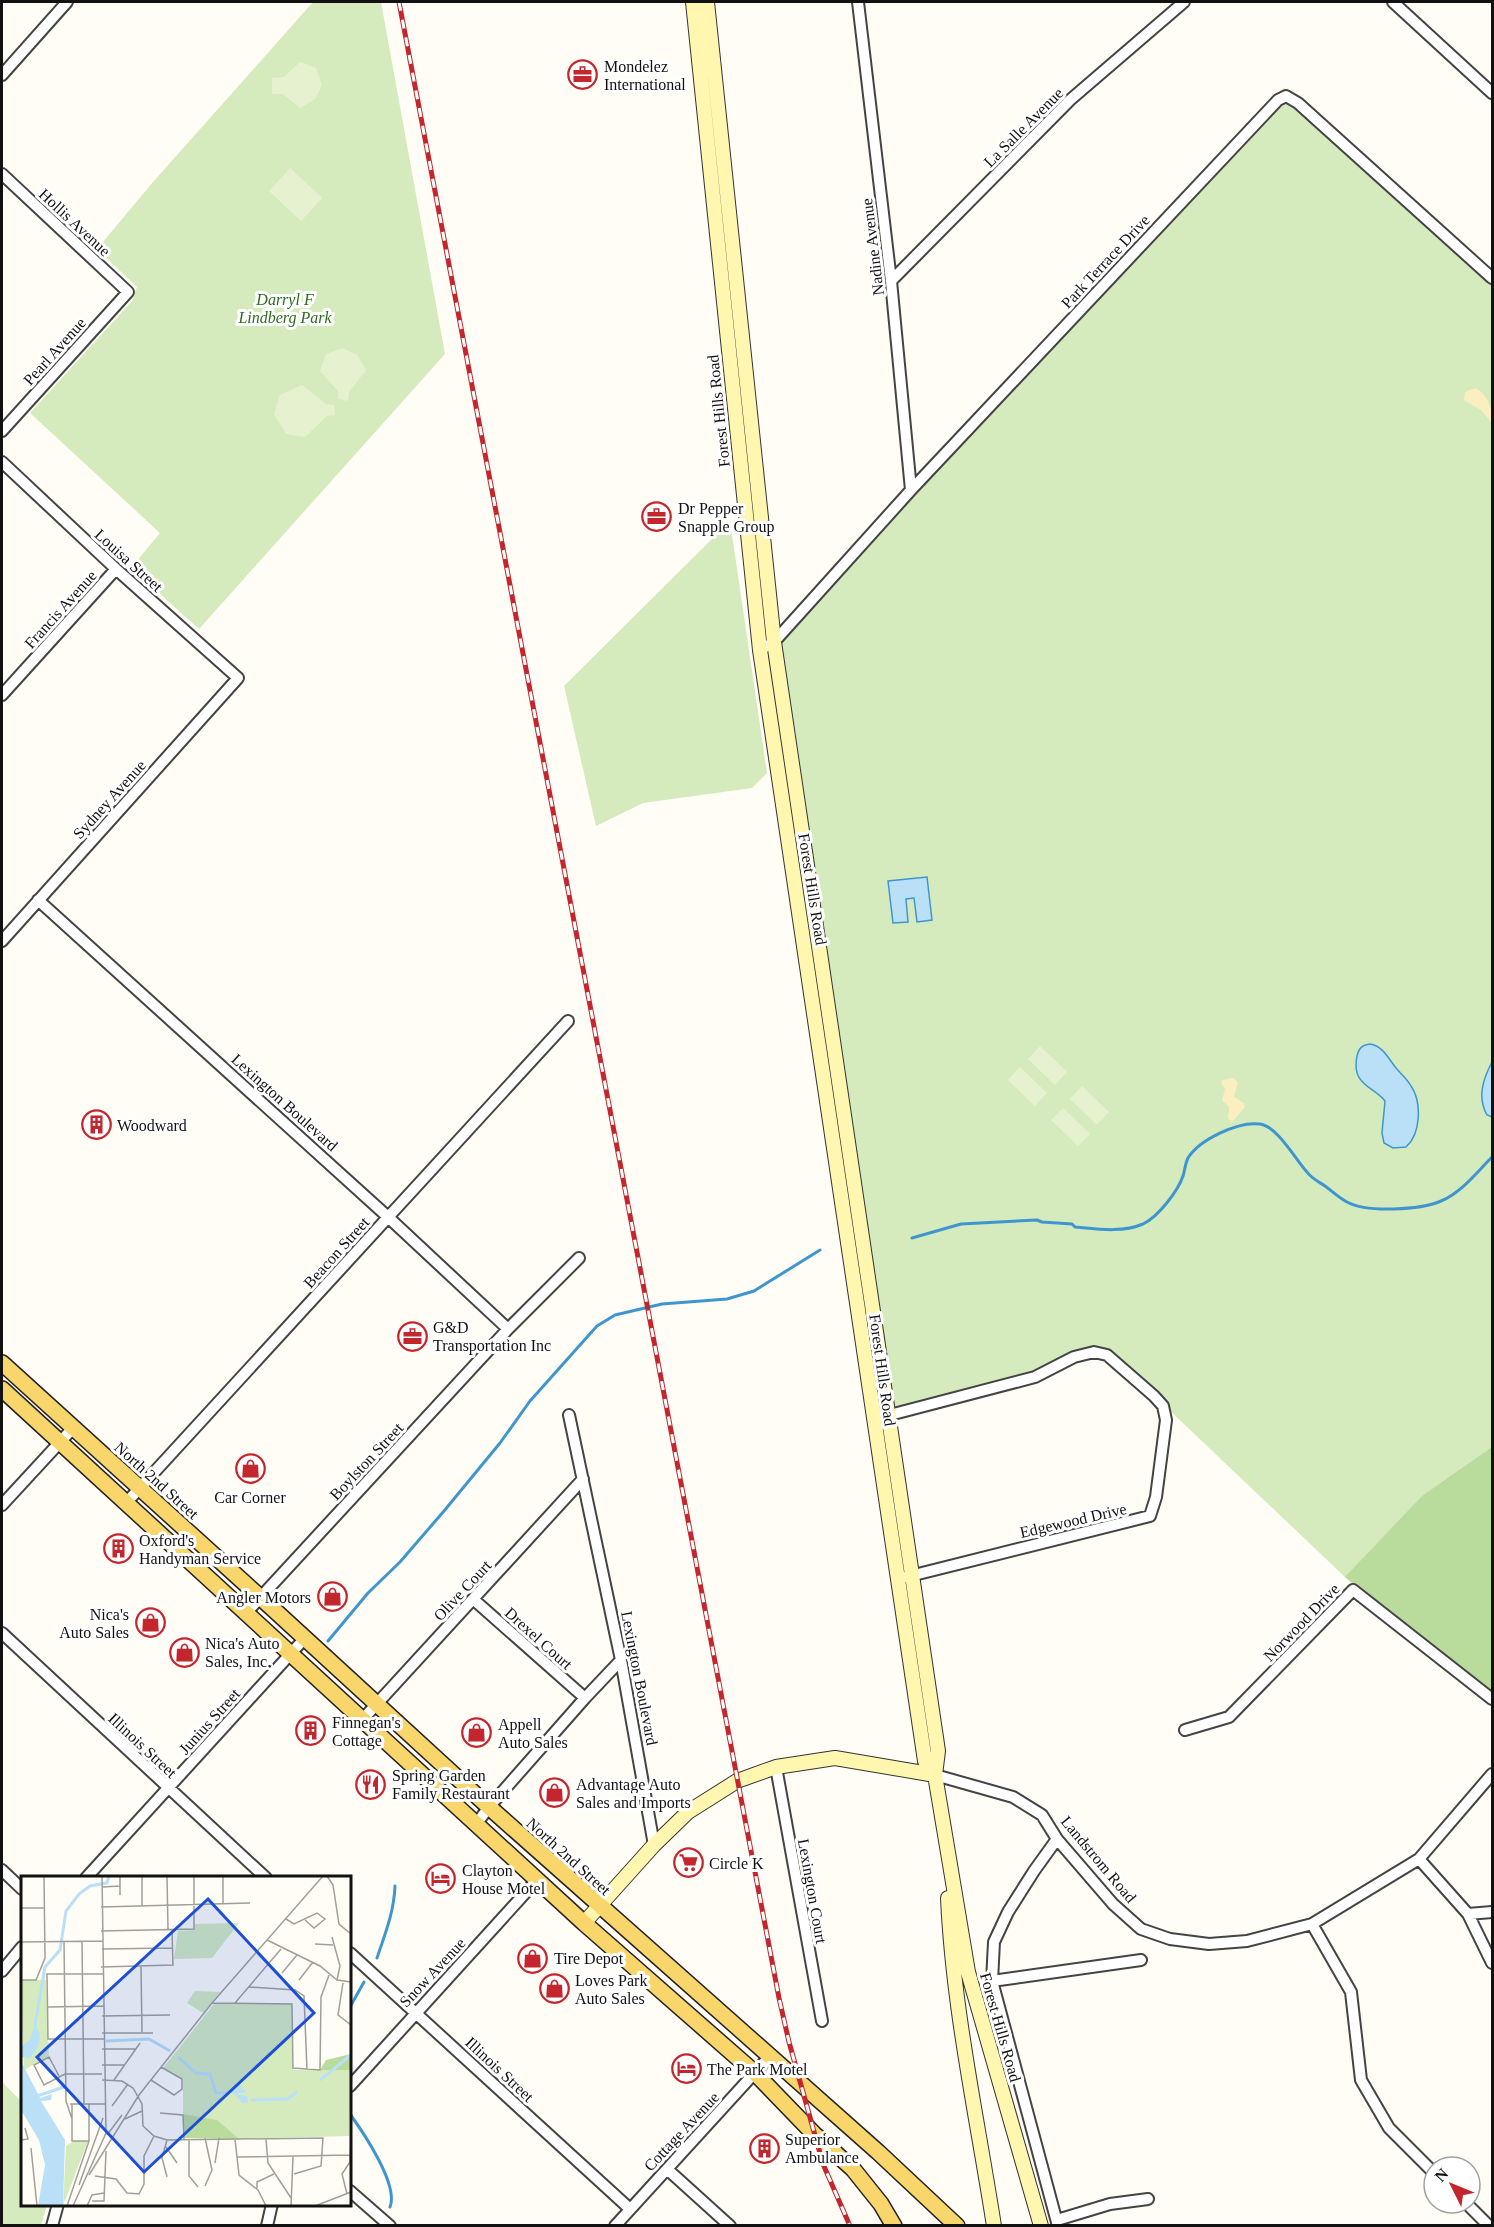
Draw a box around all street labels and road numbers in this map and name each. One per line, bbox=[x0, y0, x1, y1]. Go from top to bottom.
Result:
street label: La Salle Avenue bbox=[980, 84, 1066, 170]
street label: Hollis Avenue bbox=[36, 185, 114, 260]
street label: Nadine Avenue bbox=[858, 197, 887, 297]
street label: Park Terrace Drive bbox=[1058, 211, 1153, 311]
street label: Pearl Avenue bbox=[20, 314, 89, 388]
street label: Forest Hills Road bbox=[704, 354, 733, 468]
street label: Louisa Street bbox=[91, 526, 166, 595]
street label: Francis Avenue bbox=[21, 567, 100, 652]
street label: Sydney Avenue bbox=[70, 757, 150, 843]
street label: Forest Hills Road bbox=[795, 832, 830, 946]
street label: Lexington Boulevard bbox=[228, 1050, 341, 1155]
street label: Beacon Street bbox=[300, 1213, 373, 1291]
street label: Forest Hills Road bbox=[866, 1313, 899, 1427]
street label: Boylston Street bbox=[326, 1419, 407, 1504]
street label: North 2nd Street bbox=[111, 1438, 202, 1523]
street label: Edgewood Drive bbox=[1018, 1500, 1128, 1542]
street label: Olive Court bbox=[430, 1556, 495, 1624]
street label: Norwood Drive bbox=[1260, 1580, 1343, 1665]
street label: Drexel Court bbox=[502, 1604, 576, 1673]
street label: Lexington Boulevard bbox=[617, 1610, 661, 1747]
street label: Junius Street bbox=[176, 1685, 244, 1758]
street label: Illinois Street bbox=[105, 1710, 181, 1782]
street label: Landstrom Road bbox=[1058, 1813, 1140, 1906]
street label: North 2nd Street bbox=[523, 1814, 614, 1899]
street label: Lexington Court bbox=[794, 1837, 830, 1946]
street label: Snow Avenue bbox=[396, 1934, 469, 2010]
street label: Forest Hills Road bbox=[977, 1971, 1024, 2084]
street label: Illinois Street bbox=[462, 2034, 538, 2106]
street label: Cottage Avenue bbox=[641, 2088, 723, 2175]

